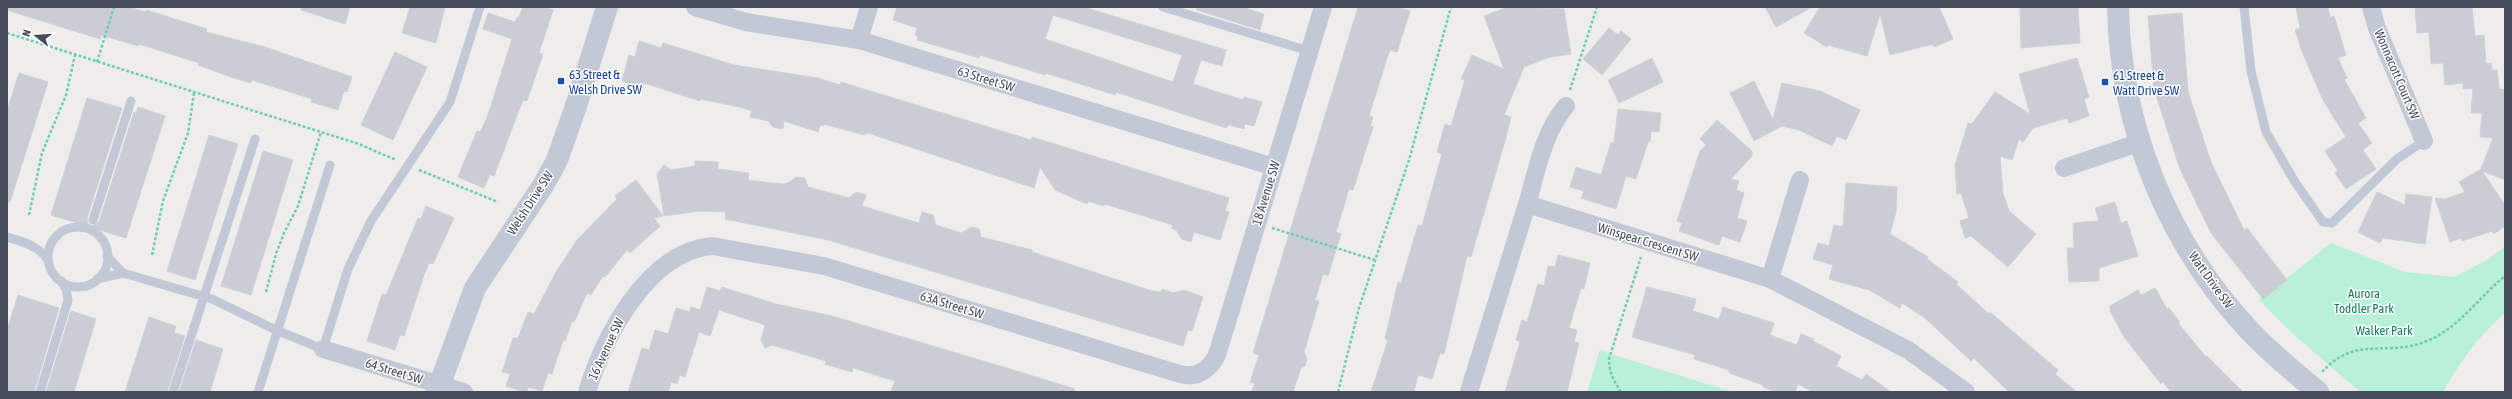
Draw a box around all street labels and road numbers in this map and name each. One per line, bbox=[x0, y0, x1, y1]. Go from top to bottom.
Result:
street label: Wonnacott Court SW bbox=[2371, 27, 2423, 122]
street label: 63 Street SW bbox=[955, 63, 1017, 95]
street label: 18 Avenue SW bbox=[1249, 158, 1283, 227]
street label: Welsh Drive SW bbox=[504, 168, 556, 238]
street label: Winspear Crescent SW bbox=[1596, 220, 1701, 265]
street label: Watt Drive SW bbox=[2185, 249, 2237, 312]
street label: 63A Street SW bbox=[918, 288, 986, 322]
street label: 16 Avenue SW bbox=[585, 315, 627, 382]
street label: 64 Street SW bbox=[363, 355, 425, 387]

